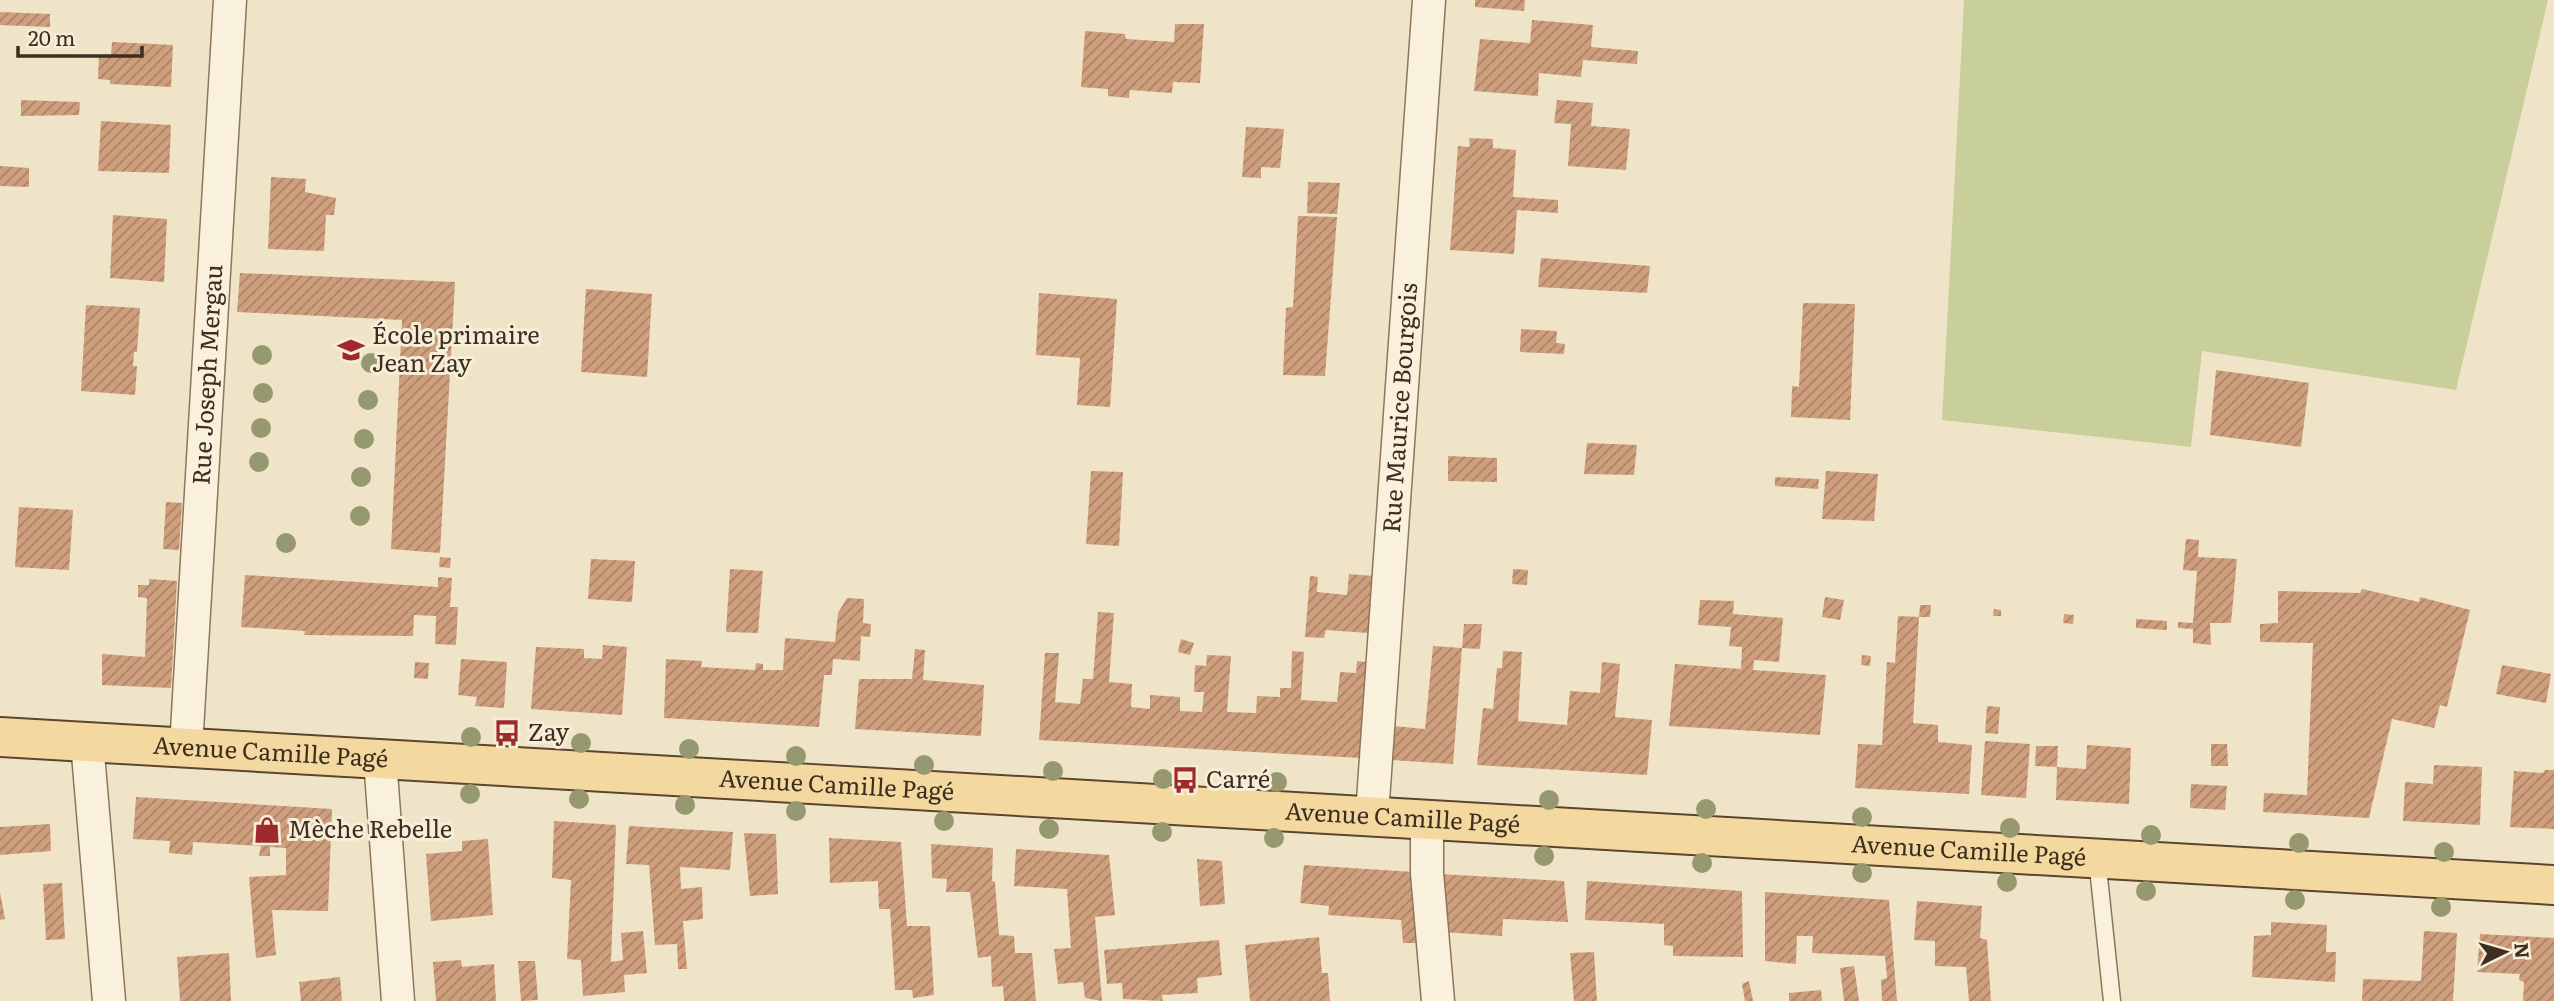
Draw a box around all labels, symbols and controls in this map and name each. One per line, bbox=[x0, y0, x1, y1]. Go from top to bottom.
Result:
scale bar bbox=[18, 14, 142, 58]
text: 20 m bbox=[28, 21, 75, 52]
street label: Rue Joseph Mergau bbox=[182, 263, 229, 486]
street label: Rue Maurice Bourgois bbox=[1372, 281, 1424, 534]
place label: École primaire Jean Zay bbox=[372, 316, 540, 379]
school or university icon: École primaire Jean Zay bbox=[336, 335, 366, 365]
place label: Zay bbox=[528, 713, 569, 748]
bus stop icon: Zay bbox=[492, 718, 522, 748]
street label: Avenue Camille Pagé bbox=[152, 726, 389, 774]
street label: Avenue Camille Pagé bbox=[718, 759, 955, 807]
place label: Carré bbox=[1206, 760, 1270, 795]
bus stop icon: Carré bbox=[1170, 765, 1200, 795]
street label: Avenue Camille Pagé bbox=[1284, 792, 1521, 840]
place label: Mèche Rebelle bbox=[288, 810, 452, 845]
shop icon: Mèche Rebelle bbox=[252, 815, 282, 845]
street label: Avenue Camille Pagé bbox=[1850, 824, 2087, 873]
north arrow bbox=[2470, 917, 2540, 987]
text: N bbox=[2508, 941, 2538, 960]

